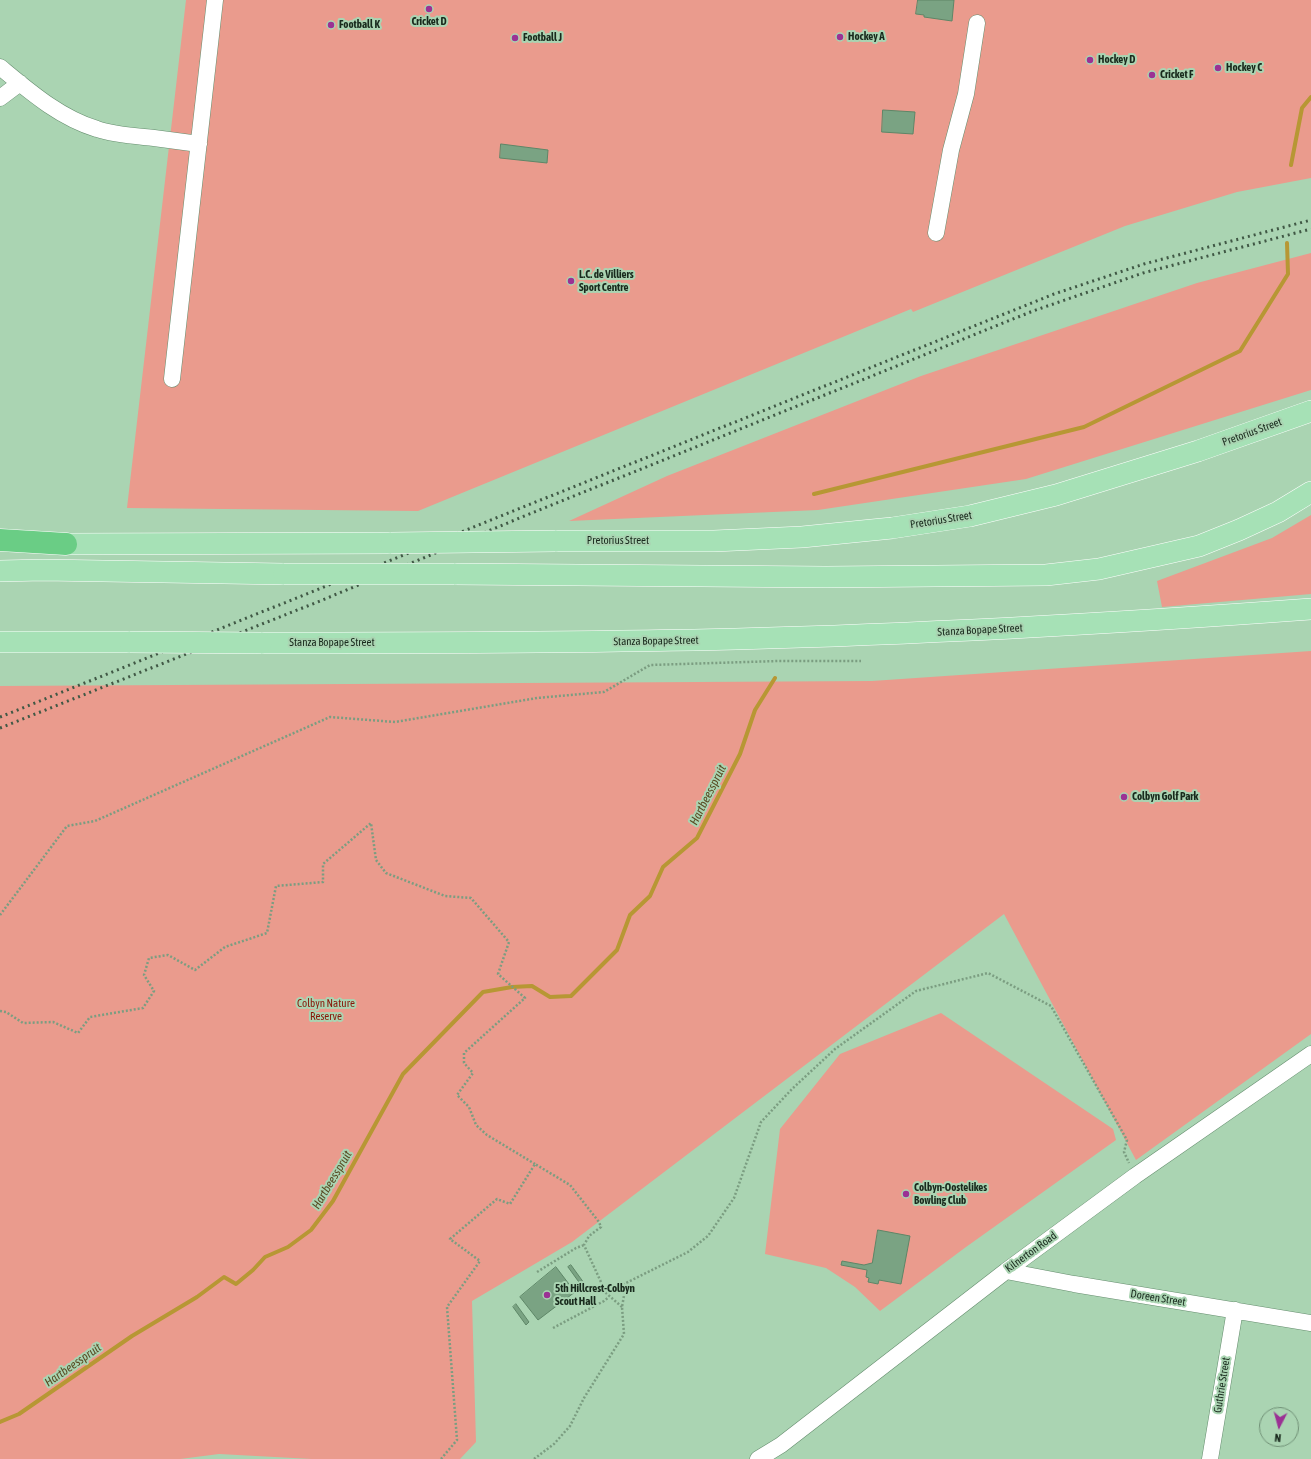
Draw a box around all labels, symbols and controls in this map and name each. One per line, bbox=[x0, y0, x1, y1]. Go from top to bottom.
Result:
marker: Cricket D bbox=[424, 4, 434, 14]
place label: Cricket D bbox=[411, 15, 447, 29]
place label: Football K bbox=[339, 18, 380, 32]
marker: Football K bbox=[326, 20, 336, 30]
place label: Hockey A bbox=[848, 30, 885, 44]
place label: Football J bbox=[523, 31, 562, 45]
marker: Hockey A bbox=[835, 32, 845, 42]
marker: Football J bbox=[510, 33, 520, 43]
place label: Hockey D bbox=[1098, 53, 1135, 67]
marker: Hockey D bbox=[1085, 55, 1095, 65]
place label: Hockey C bbox=[1226, 61, 1262, 75]
marker: Hockey C bbox=[1213, 63, 1223, 73]
place label: Cricket F bbox=[1160, 68, 1194, 82]
marker: Cricket F bbox=[1147, 70, 1157, 80]
place label: L.C. de Villiers Sport Centre bbox=[579, 268, 634, 294]
marker: L.C. de Villiers Sport Centre bbox=[566, 276, 576, 286]
street label: Pretorius Street bbox=[1220, 415, 1284, 449]
street label: Pretorius Street bbox=[909, 509, 973, 531]
street label: Pretorius Street bbox=[587, 534, 649, 548]
street label: Stanza Bopape Street bbox=[937, 621, 1023, 639]
street label: Stanza Bopape Street bbox=[613, 634, 699, 648]
street label: Stanza Bopape Street bbox=[289, 636, 375, 650]
water label: Hartbeesspruit bbox=[687, 763, 729, 827]
place label: Colbyn Golf Park bbox=[1132, 790, 1198, 804]
marker: Colbyn Golf Park bbox=[1119, 792, 1129, 802]
park label: Colbyn Nature Reserve bbox=[297, 997, 355, 1023]
water label: Hartbeesspruit bbox=[309, 1148, 355, 1212]
place label: Colbyn-Oostelikes Bowling Club bbox=[914, 1181, 987, 1207]
marker: Colbyn-Oostelikes Bowling Club bbox=[901, 1189, 911, 1199]
street label: Kilnerton Road bbox=[1003, 1229, 1059, 1275]
place label: 5th Hillcrest-Colbyn Scout Hall bbox=[555, 1282, 635, 1308]
street label: Doreen Street bbox=[1130, 1287, 1186, 1309]
marker: 5th Hillcrest-Colbyn Scout Hall bbox=[542, 1290, 552, 1300]
water label: Hartbeesspruit bbox=[42, 1340, 104, 1390]
street label: Guthrie Street bbox=[1211, 1356, 1233, 1414]
north arrow bbox=[1259, 1407, 1299, 1447]
text: N bbox=[1274, 1432, 1282, 1444]

